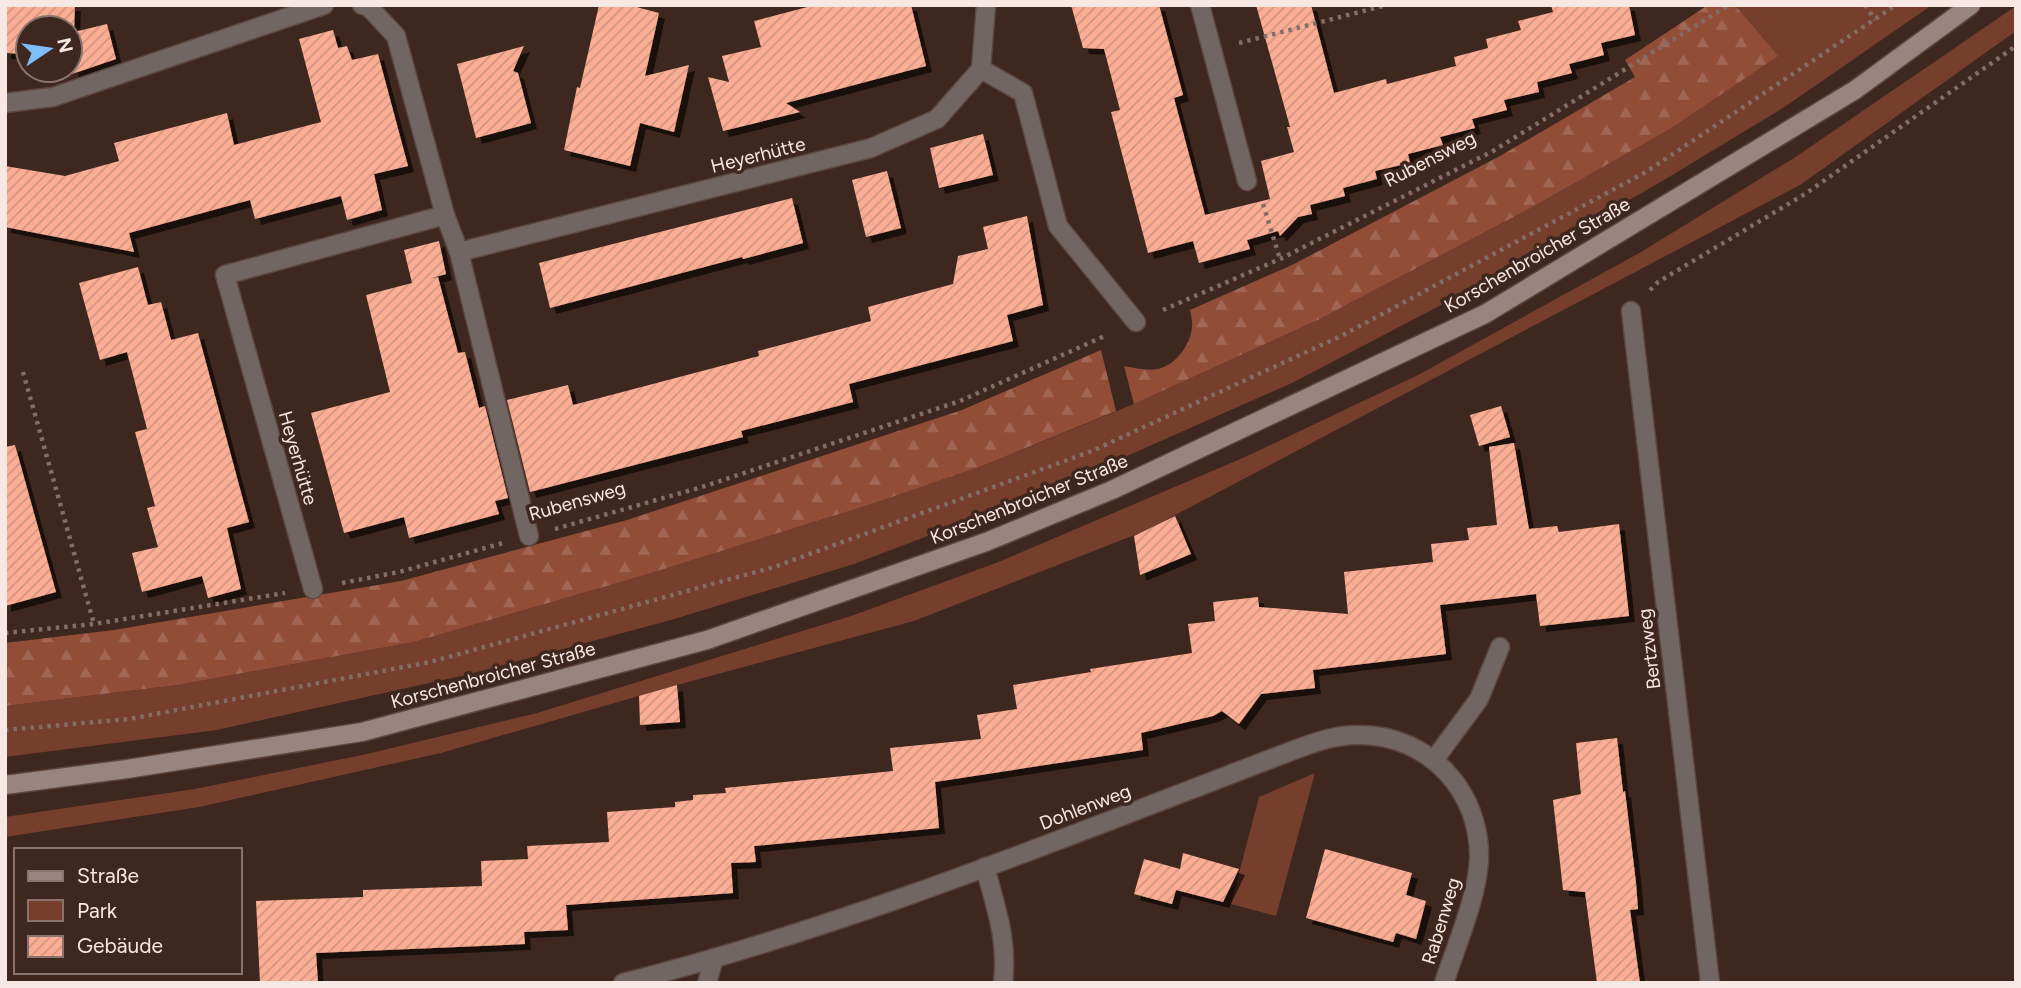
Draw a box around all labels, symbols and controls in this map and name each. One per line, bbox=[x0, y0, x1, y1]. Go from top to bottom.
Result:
north arrow bbox=[14, 14, 84, 84]
text: N bbox=[52, 36, 78, 55]
street label: Rubensweg bbox=[1380, 126, 1480, 192]
street label: Heyerhütte bbox=[708, 132, 808, 178]
street label: Korschenbroicher Straße bbox=[1440, 192, 1634, 318]
street label: Heyerhütte bbox=[274, 408, 322, 508]
street label: Korschenbroicher Straße bbox=[927, 449, 1131, 549]
street label: Rubensweg bbox=[526, 476, 628, 526]
street label: Bertzweg bbox=[1633, 607, 1665, 691]
street label: Korschenbroicher Straße bbox=[388, 637, 598, 713]
street label: Dohlenweg bbox=[1036, 779, 1134, 835]
legend bbox=[14, 848, 242, 974]
text: Straße bbox=[77, 863, 139, 888]
street label: Rabenweg bbox=[1417, 875, 1465, 967]
text: Park bbox=[77, 898, 118, 923]
text: Gebäude bbox=[77, 933, 163, 958]

